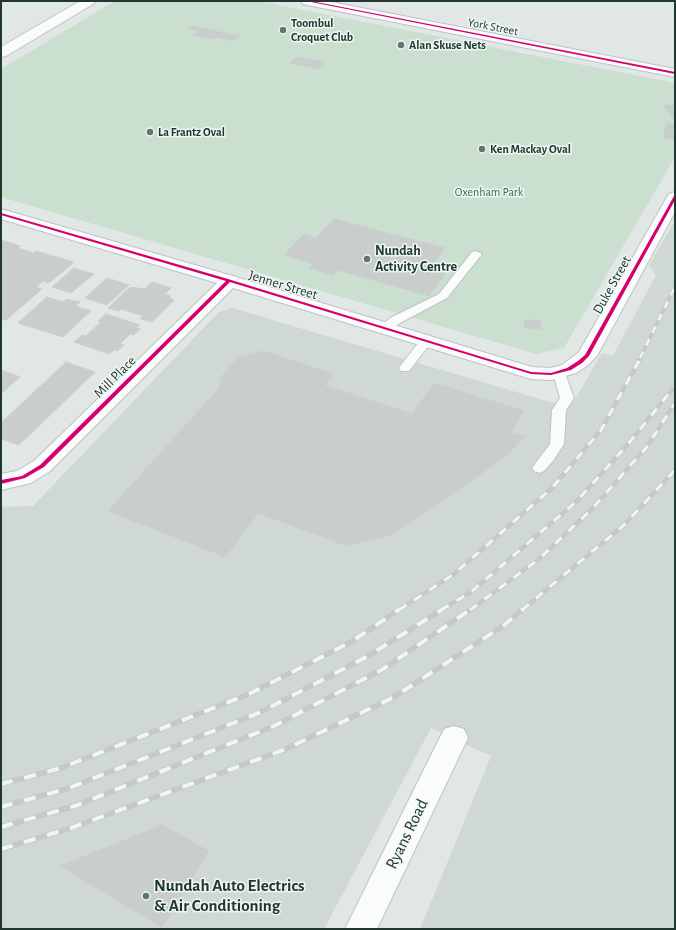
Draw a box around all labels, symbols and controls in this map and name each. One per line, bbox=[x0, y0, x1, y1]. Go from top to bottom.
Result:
street label: York Street bbox=[467, 15, 519, 39]
place label: Toombul Croquet Club bbox=[291, 16, 353, 44]
marker: Toombul Croquet Club bbox=[278, 25, 288, 35]
place label: Alan Skuse Nets bbox=[409, 38, 486, 52]
marker: Alan Skuse Nets bbox=[396, 40, 406, 50]
place label: La Frantz Oval bbox=[158, 125, 225, 139]
marker: La Frantz Oval bbox=[145, 127, 155, 137]
place label: Ken Mackay Oval bbox=[490, 142, 571, 156]
marker: Ken Mackay Oval bbox=[477, 144, 487, 154]
park label: Oxenham Park bbox=[455, 185, 523, 199]
place label: Nundah Activity Centre bbox=[375, 243, 457, 276]
street label: Duke Street bbox=[589, 253, 635, 317]
marker: Nundah Activity Centre bbox=[362, 254, 372, 264]
street label: Jenner Street bbox=[247, 267, 319, 303]
street label: Mill Place bbox=[90, 352, 140, 402]
street label: Ryans Road bbox=[381, 796, 433, 872]
place label: Nundah Auto Electrics & Air Conditioning bbox=[154, 876, 305, 916]
marker: Nundah Auto Electrics & Air Conditioning bbox=[141, 891, 151, 901]

